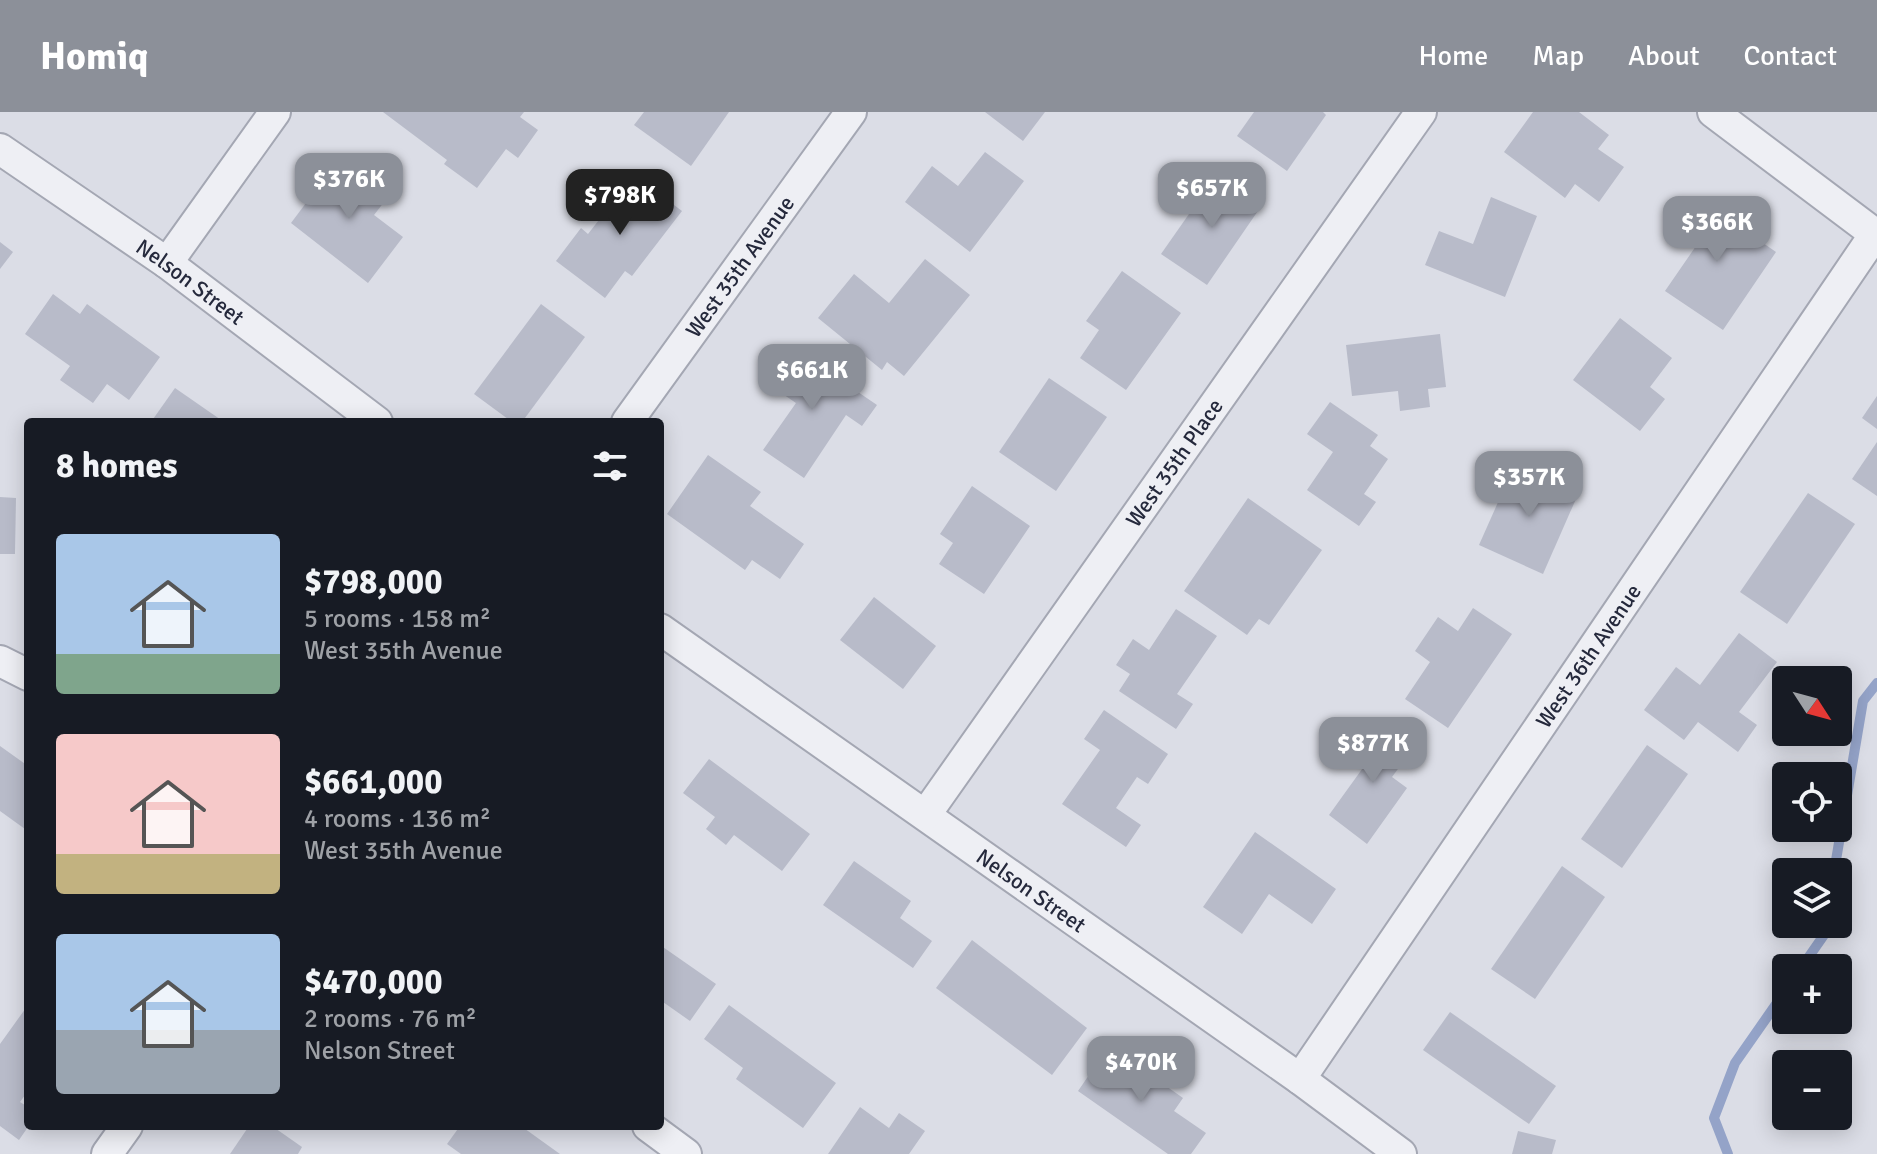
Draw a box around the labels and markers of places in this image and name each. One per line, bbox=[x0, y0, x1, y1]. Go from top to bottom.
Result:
pin: $376K bbox=[293, 153, 405, 221]
pin: $657K bbox=[1156, 162, 1268, 230]
pin: $798K bbox=[564, 169, 676, 237]
pin: $366K bbox=[1661, 196, 1773, 264]
pin: $661K bbox=[756, 344, 868, 412]
pin: $357K bbox=[1473, 451, 1585, 519]
pin: $877K bbox=[1317, 717, 1429, 785]
pin: $470K bbox=[1085, 1036, 1197, 1104]

